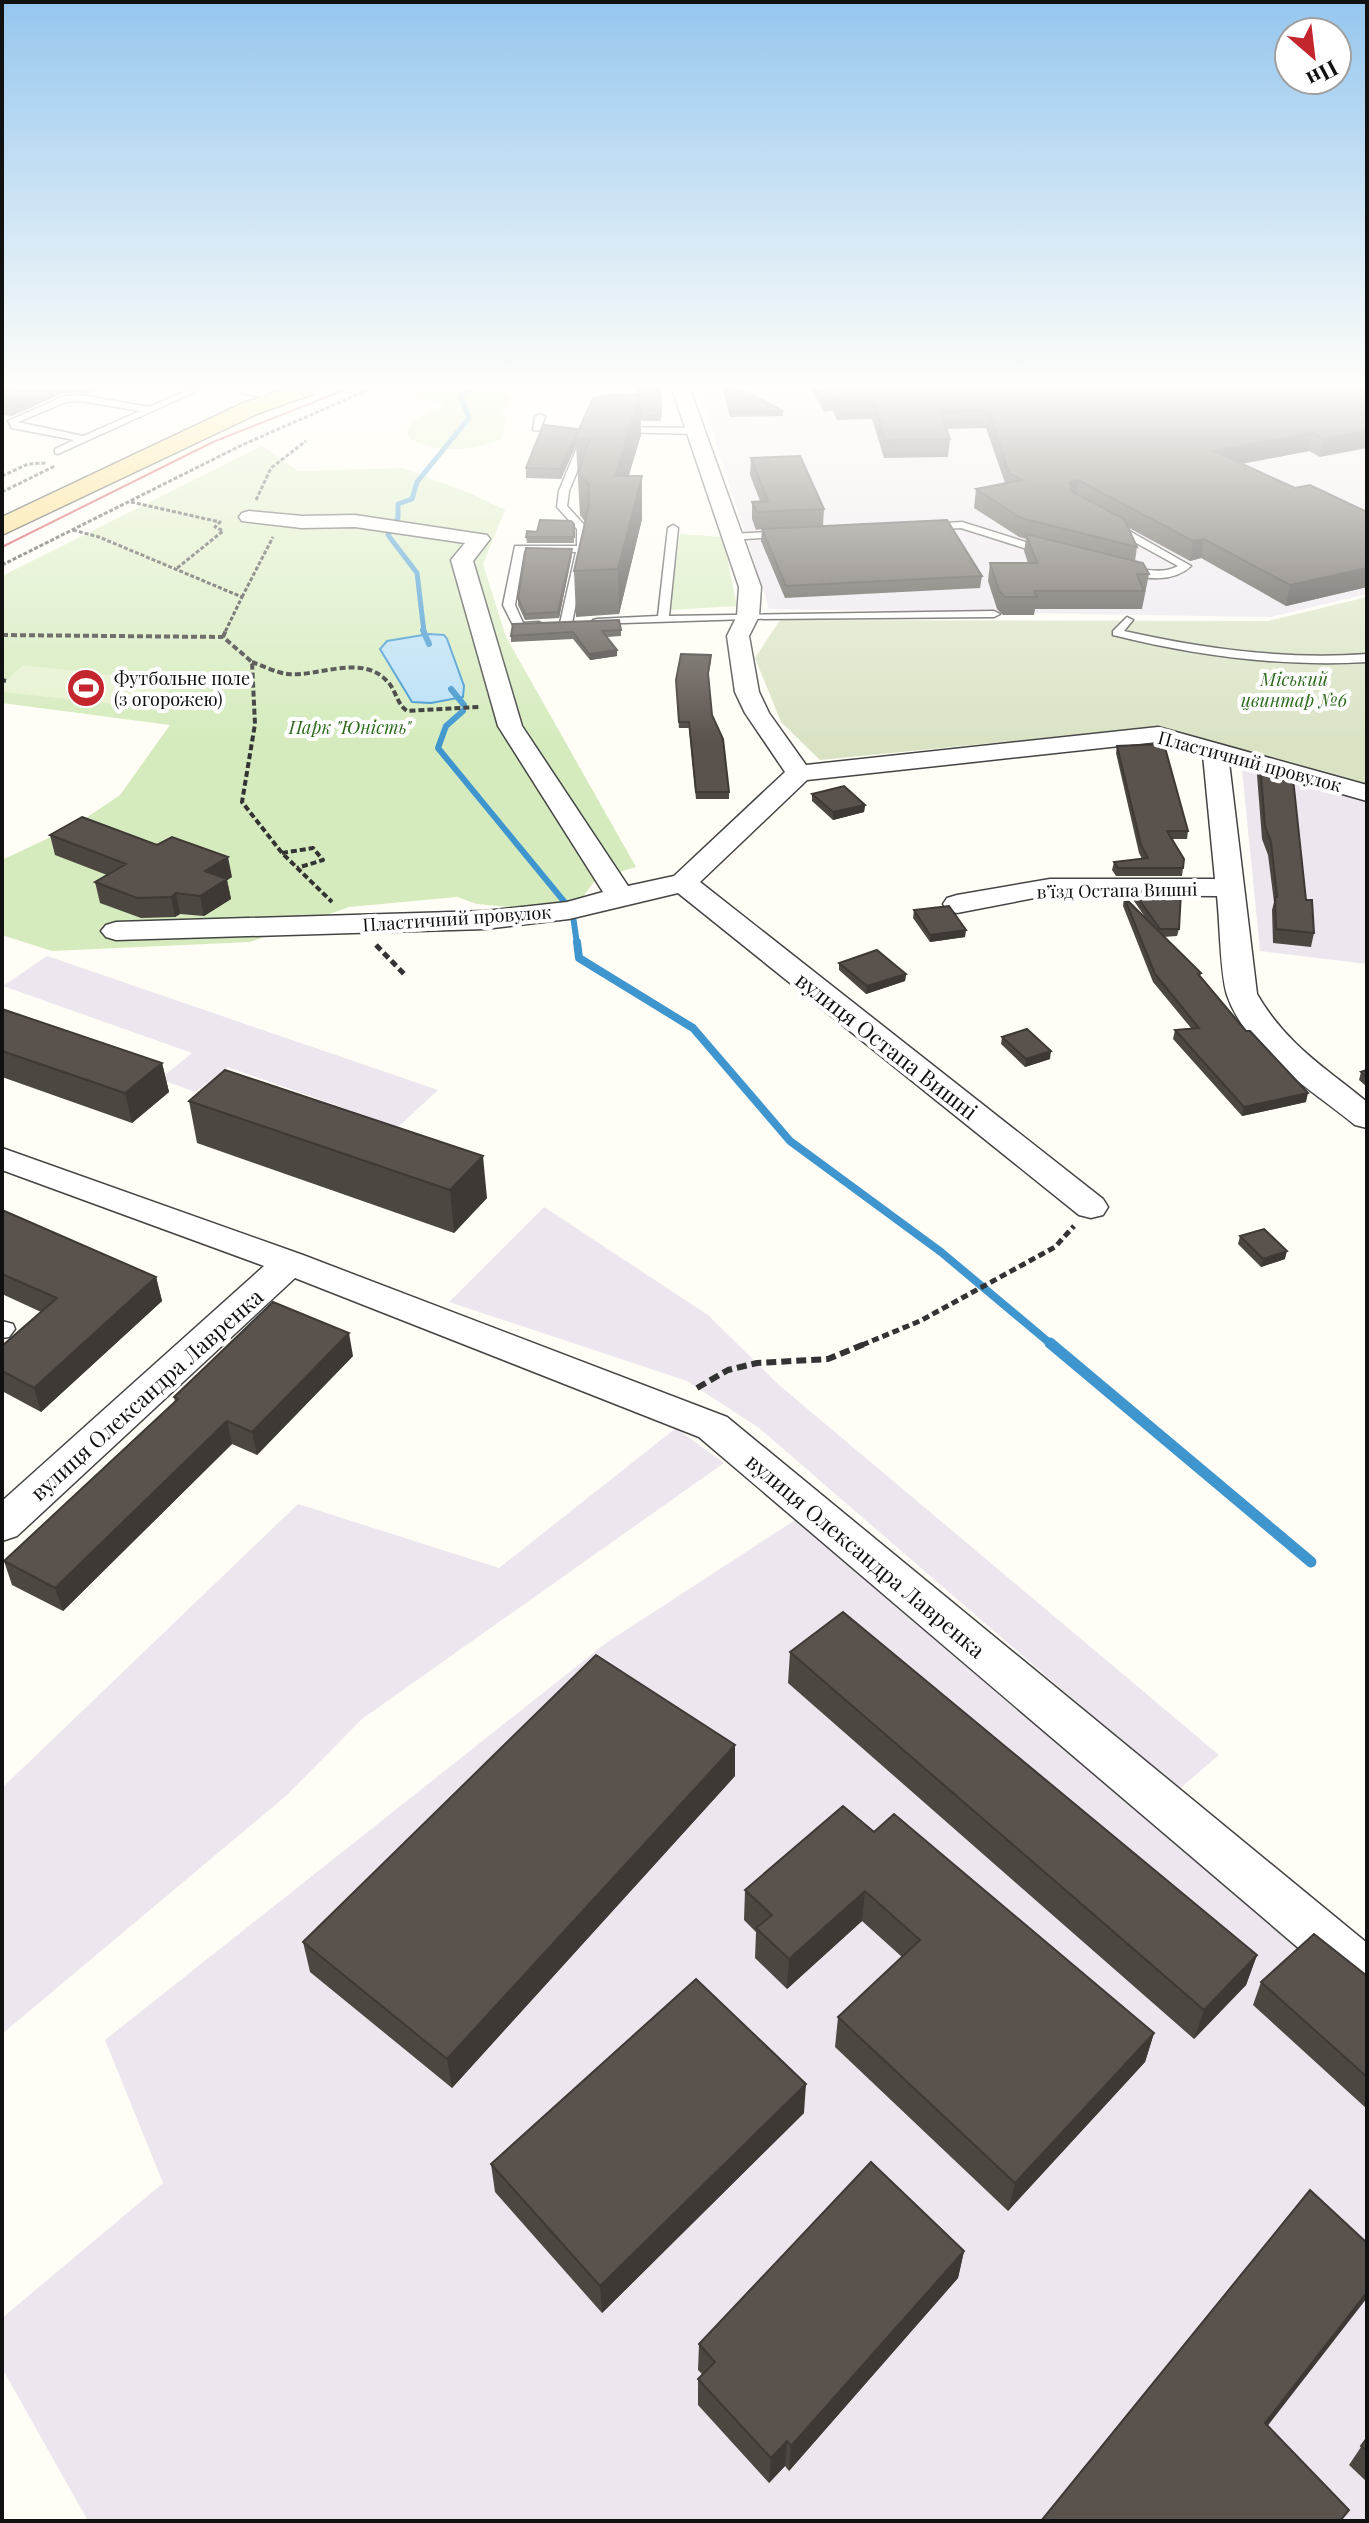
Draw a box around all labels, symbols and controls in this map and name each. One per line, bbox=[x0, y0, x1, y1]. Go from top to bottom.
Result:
north arrow bbox=[1273, 16, 1353, 96]
text: Пн bbox=[1302, 54, 1344, 95]
place label: Футбольне поле (з огорожею) bbox=[114, 666, 250, 711]
sports icon: Футбольне поле (з огорожею) bbox=[65, 667, 107, 709]
park label: Міський цвинтар №6 bbox=[1241, 667, 1348, 712]
park label: Парк "Юність" bbox=[288, 715, 413, 739]
street label: Пластичний провулок bbox=[1156, 725, 1344, 797]
street label: в’їзд Остапа Вишні bbox=[1036, 877, 1198, 903]
street label: Пластичний провулок bbox=[362, 899, 552, 937]
street label: вулиця Остапа Вишні bbox=[790, 964, 984, 1126]
street label: вулиця Олександра Лавренка bbox=[23, 1281, 269, 1507]
street label: вулиця Олександра Лавренка bbox=[740, 1446, 992, 1664]

